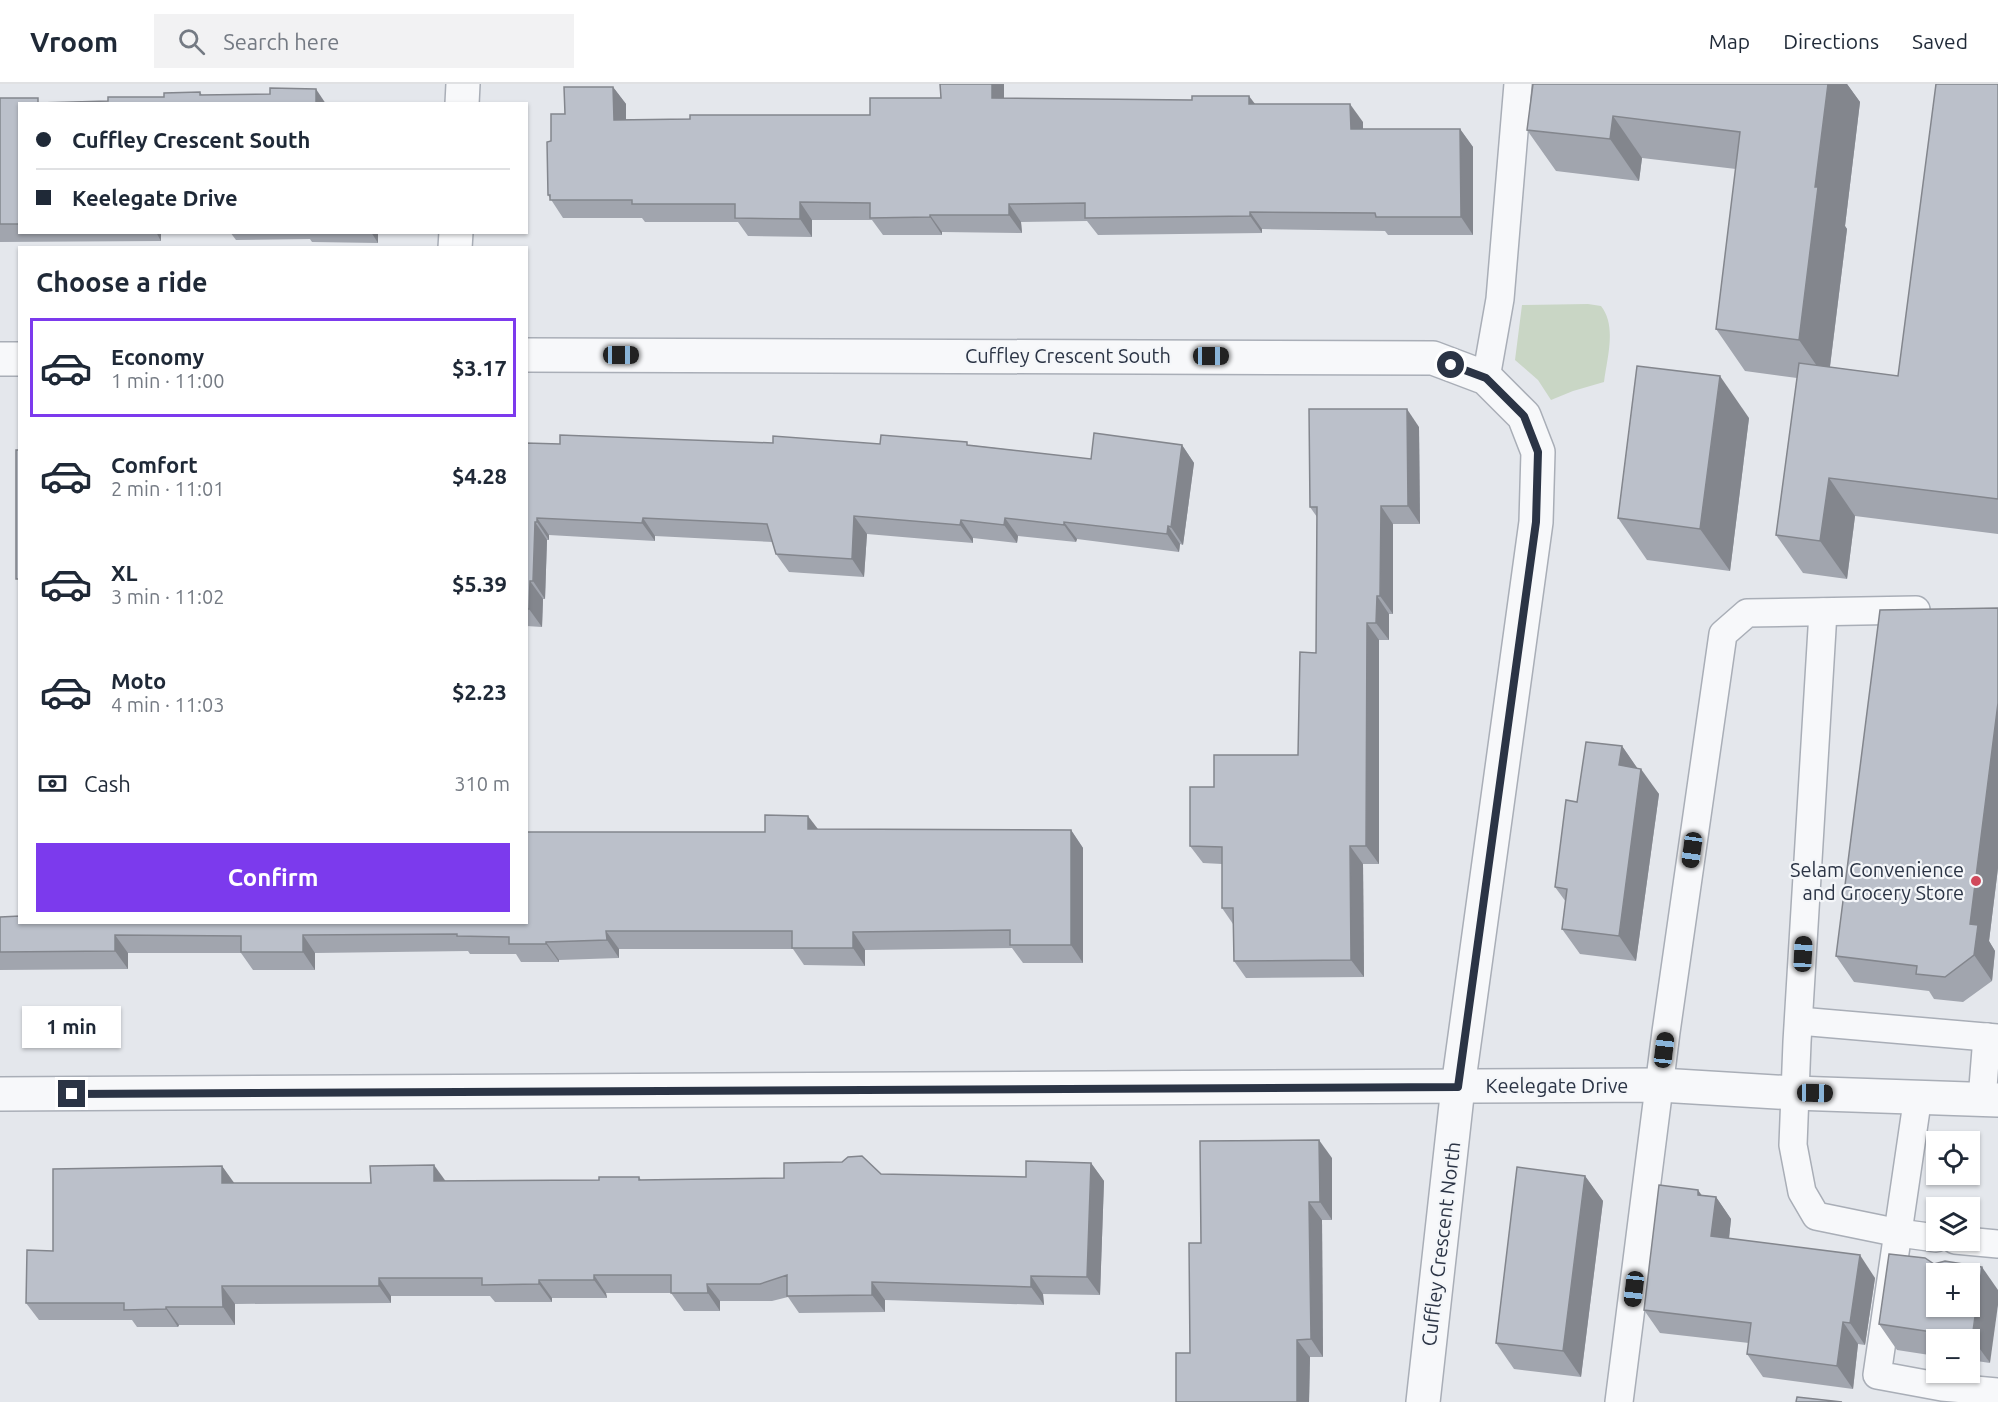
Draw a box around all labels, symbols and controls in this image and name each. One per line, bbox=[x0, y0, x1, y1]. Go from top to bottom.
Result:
search box bbox=[154, 14, 574, 68]
icon: search bbox=[175, 25, 208, 58]
text: Vroom bbox=[30, 26, 118, 57]
text: Search here bbox=[223, 29, 339, 54]
text: Map bbox=[1709, 29, 1750, 53]
text: Directions bbox=[1783, 29, 1879, 53]
text: Saved bbox=[1912, 29, 1968, 53]
text: Cuffley Crescent South bbox=[72, 127, 310, 152]
text: Keelegate Drive bbox=[72, 185, 238, 210]
text: Choose a ride bbox=[36, 267, 208, 297]
icon: car bbox=[39, 341, 93, 395]
text: Economy bbox=[111, 344, 204, 369]
street label: Cuffley Crescent South bbox=[965, 344, 1171, 367]
car bbox=[603, 346, 639, 364]
car bbox=[1193, 347, 1229, 365]
route start bbox=[1437, 351, 1464, 378]
text: $3.17 bbox=[452, 355, 507, 380]
text: 1 min · 11:00 bbox=[111, 369, 225, 392]
icon: car bbox=[39, 449, 93, 503]
text: Comfort bbox=[111, 452, 198, 477]
text: $4.28 bbox=[452, 463, 507, 488]
text: 2 min · 11:01 bbox=[111, 477, 225, 500]
icon: car bbox=[39, 557, 93, 611]
text: XL bbox=[111, 560, 138, 585]
text: $5.39 bbox=[452, 571, 507, 596]
text: 3 min · 11:02 bbox=[111, 585, 225, 608]
icon: car bbox=[39, 665, 93, 719]
text: Moto bbox=[111, 668, 166, 693]
text: $2.23 bbox=[452, 679, 507, 704]
text: 4 min · 11:03 bbox=[111, 693, 225, 716]
icon: cash bbox=[36, 767, 69, 800]
text: Cash bbox=[84, 771, 131, 796]
text: 310 m bbox=[454, 772, 510, 795]
car bbox=[1681, 831, 1703, 869]
button: Confirm bbox=[36, 843, 510, 912]
place label: Selam Convenience and Grocery Store bbox=[1790, 858, 1964, 904]
marker: Selam Convenience and Grocery Store bbox=[1969, 874, 1983, 888]
car bbox=[1793, 936, 1813, 972]
callout: 1 min bbox=[22, 1007, 122, 1049]
text: 1 min bbox=[46, 1015, 97, 1038]
car bbox=[1653, 1031, 1675, 1069]
street label: Keelegate Drive bbox=[1486, 1074, 1628, 1097]
route end bbox=[58, 1080, 85, 1107]
car bbox=[1797, 1084, 1833, 1102]
map controls bbox=[1926, 1131, 1980, 1383]
button: locate bbox=[1926, 1131, 1980, 1185]
street label: Cuffley Crescent North bbox=[1417, 1140, 1464, 1347]
button: layers bbox=[1926, 1197, 1980, 1251]
button: + bbox=[1926, 1263, 1980, 1317]
car bbox=[1623, 1270, 1645, 1308]
button: − bbox=[1926, 1329, 1980, 1383]

